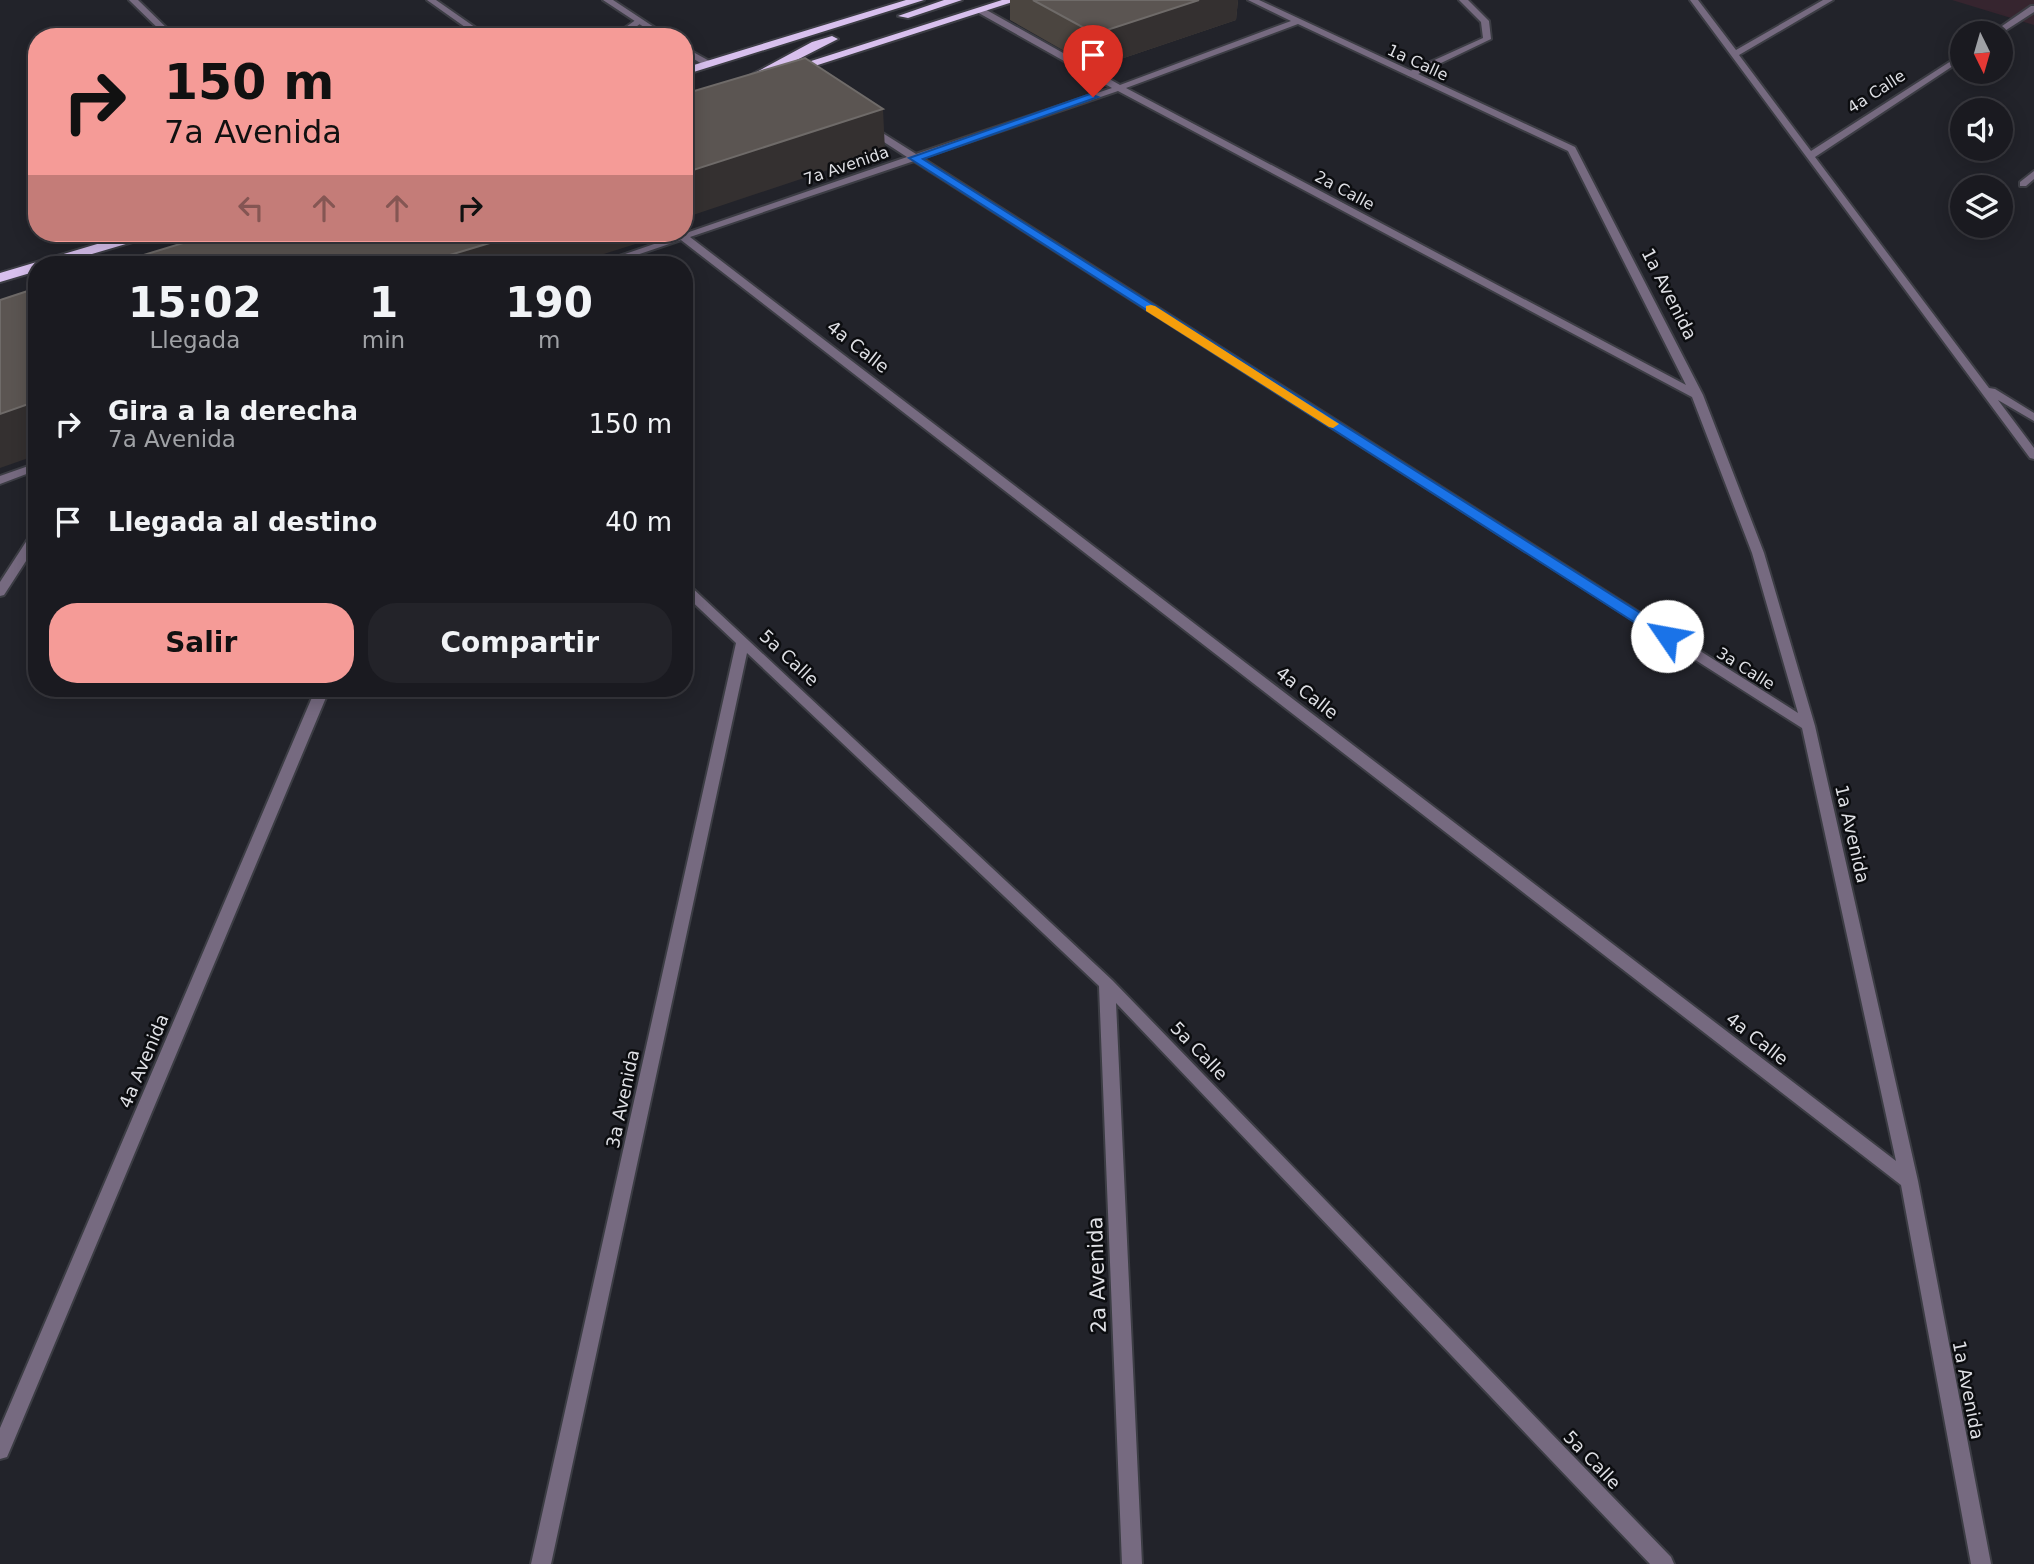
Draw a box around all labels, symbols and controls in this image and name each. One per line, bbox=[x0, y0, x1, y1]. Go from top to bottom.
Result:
north arrow bbox=[1950, 21, 2012, 84]
map controls bbox=[1950, 21, 2013, 238]
pin bbox=[1063, 25, 1123, 97]
icon: arrive bbox=[1074, 36, 1112, 74]
street label: 1a Calle bbox=[1384, 40, 1451, 85]
text: 150 m bbox=[164, 54, 334, 111]
icon: right bbox=[49, 56, 140, 147]
street label: 4a Calle bbox=[1844, 66, 1909, 117]
button: sound bbox=[1950, 98, 2013, 161]
text: 7a Avenida bbox=[164, 113, 342, 151]
street label: 7a Avenida bbox=[801, 142, 891, 189]
street label: 2a Calle bbox=[1312, 167, 1378, 214]
button: layers bbox=[1950, 175, 2013, 238]
icon: left bbox=[232, 189, 270, 227]
icon: ahead bbox=[305, 189, 343, 227]
icon: ahead bbox=[378, 189, 416, 227]
icon: right bbox=[451, 189, 489, 227]
street label: 1a Avenida bbox=[1637, 244, 1702, 343]
text: 15:02 bbox=[128, 278, 262, 327]
text: 1 bbox=[369, 278, 398, 327]
text: 190 bbox=[505, 278, 593, 327]
street label: 4a Calle bbox=[823, 316, 893, 377]
text: Llegada bbox=[150, 327, 240, 353]
text: min bbox=[362, 327, 405, 353]
text: m bbox=[538, 327, 560, 353]
text: Gira a la derecha bbox=[108, 396, 358, 426]
icon: right bbox=[49, 405, 87, 443]
text: 150 m bbox=[589, 409, 672, 439]
text: 7a Avenida bbox=[108, 426, 236, 452]
icon: arrive bbox=[49, 503, 87, 541]
text: Llegada al destino bbox=[108, 507, 377, 537]
text: 40 m bbox=[605, 507, 672, 537]
position arrow bbox=[1630, 599, 1704, 673]
button: Salir bbox=[49, 603, 354, 683]
button: Compartir bbox=[368, 603, 672, 683]
street label: 5a Calle bbox=[756, 625, 823, 690]
street label: 3a Calle bbox=[1713, 643, 1778, 694]
street label: 4a Calle bbox=[1272, 662, 1342, 723]
street label: 1a Avenida bbox=[1831, 783, 1874, 885]
street label: 4a Calle bbox=[1722, 1008, 1792, 1069]
street label: 4a Avenida bbox=[114, 1011, 173, 1111]
street label: 5a Calle bbox=[1166, 1017, 1232, 1084]
street label: 3a Avenida bbox=[602, 1048, 643, 1150]
street label: 2a Avenida bbox=[1083, 1216, 1111, 1334]
street label: 1a Avenida bbox=[1949, 1339, 1988, 1441]
street label: 5a Calle bbox=[1559, 1426, 1625, 1493]

